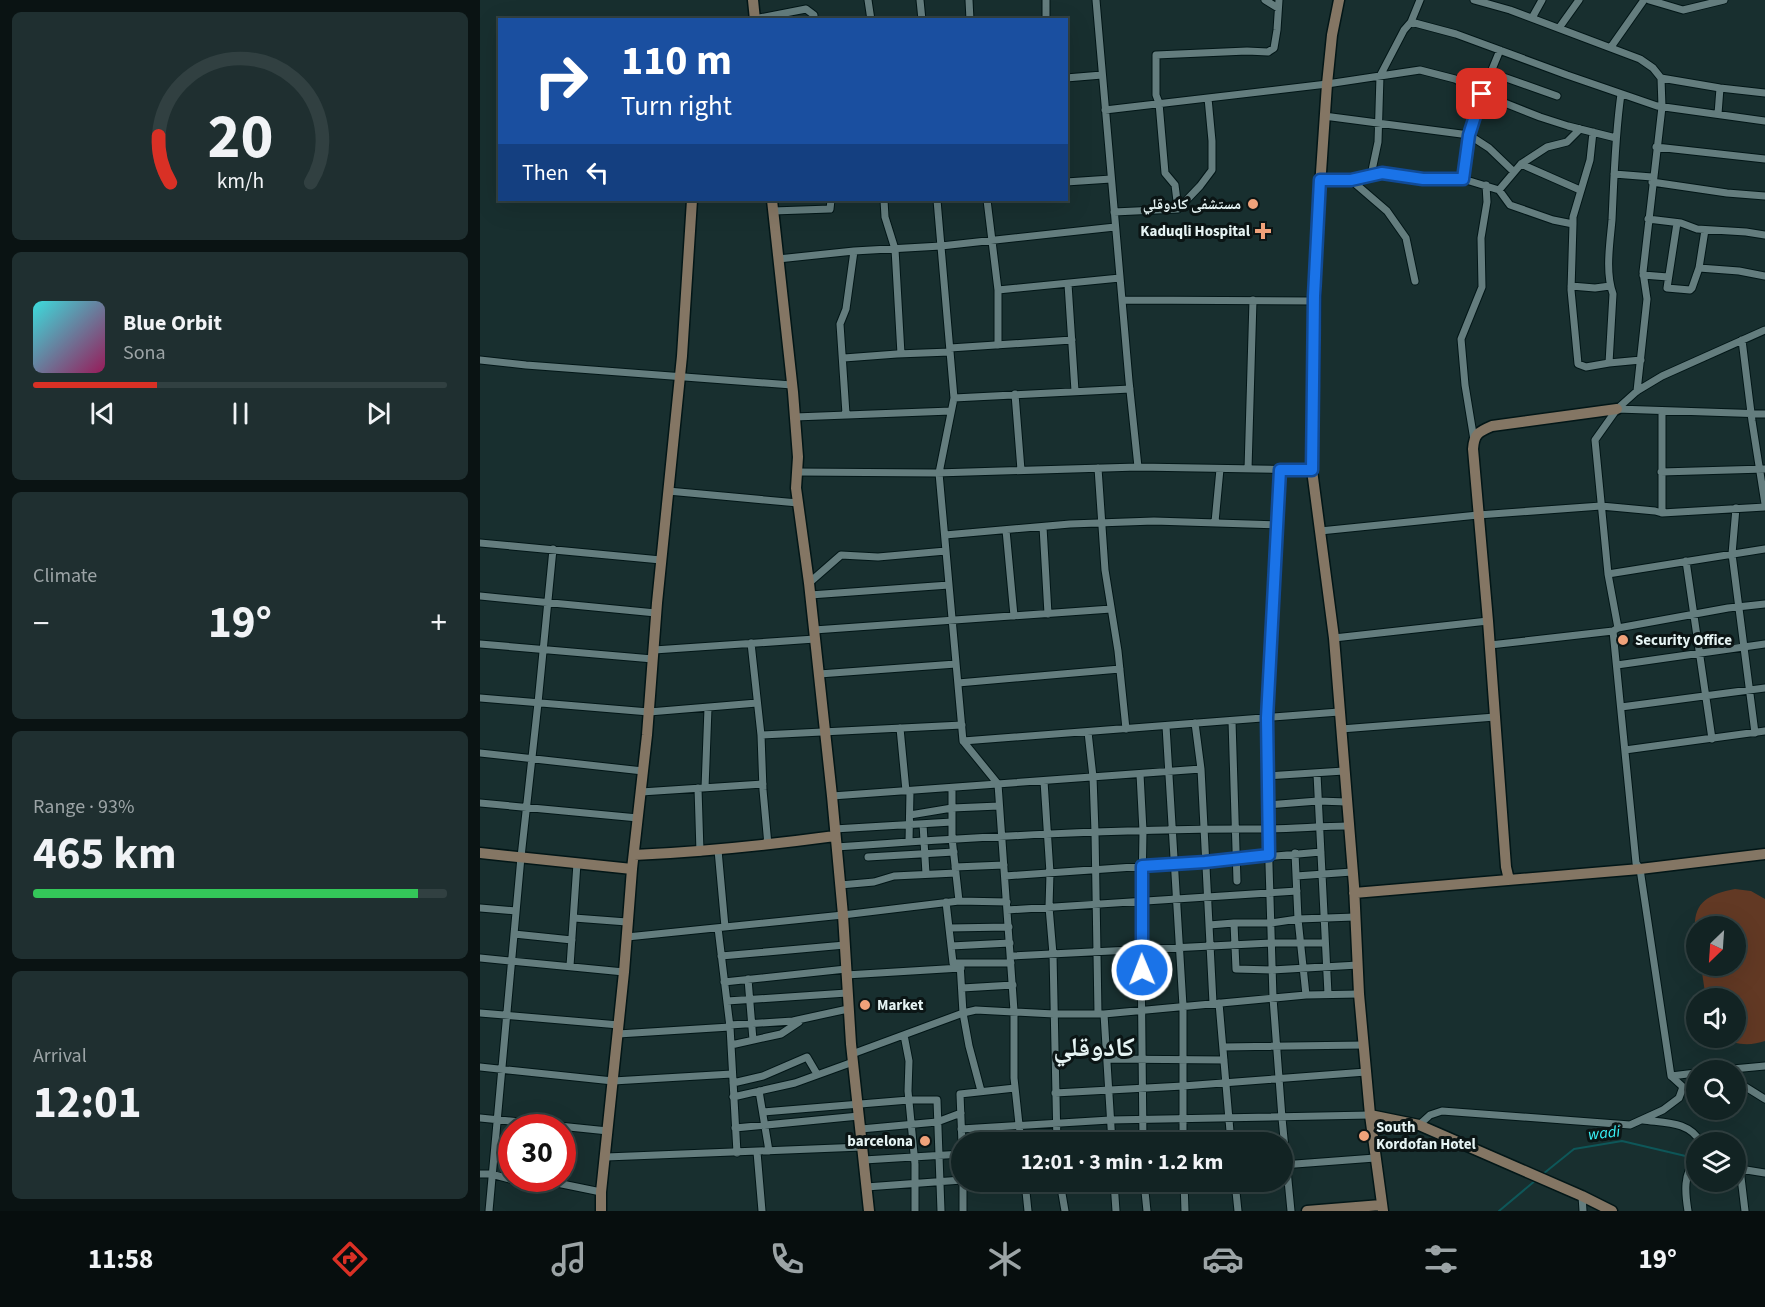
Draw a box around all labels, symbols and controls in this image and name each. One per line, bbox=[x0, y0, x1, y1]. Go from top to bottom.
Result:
text: 110 m bbox=[621, 31, 732, 91]
icon: right bbox=[522, 42, 600, 120]
pin bbox=[1456, 68, 1507, 119]
icon: arrive bbox=[1465, 77, 1498, 110]
text: Turn right bbox=[621, 87, 732, 126]
text: 20 bbox=[207, 93, 273, 182]
icon: left bbox=[581, 156, 614, 189]
text: Then bbox=[522, 157, 569, 189]
text: km/h bbox=[216, 166, 264, 197]
place label: مستشفى كادوقلي bbox=[1143, 194, 1241, 215]
marker: مستشفى كادوقلي bbox=[1246, 197, 1260, 211]
place label: Kaduqli Hospital bbox=[1140, 221, 1251, 242]
marker: Kaduqli Hospital bbox=[1254, 222, 1272, 240]
text: Blue Orbit bbox=[123, 307, 222, 339]
text: Sona bbox=[123, 339, 166, 367]
icon: previous bbox=[86, 397, 119, 430]
icon: pause bbox=[224, 397, 257, 430]
icon: next bbox=[362, 397, 395, 430]
text: Climate bbox=[33, 562, 97, 590]
text: 19° bbox=[208, 591, 272, 655]
text: − bbox=[33, 600, 49, 647]
text: + bbox=[431, 600, 447, 647]
place label: Security Office bbox=[1635, 630, 1732, 651]
marker: Security Office bbox=[1616, 633, 1630, 647]
text: Range · 93% bbox=[33, 793, 134, 821]
text: 465 km bbox=[33, 822, 177, 886]
north arrow bbox=[1686, 916, 1746, 976]
map controls bbox=[1686, 916, 1746, 1192]
position arrow bbox=[1110, 938, 1174, 1002]
button: sound bbox=[1686, 988, 1746, 1048]
place label: Market bbox=[877, 995, 924, 1016]
marker: Market bbox=[858, 998, 872, 1012]
district label: كادوقلي bbox=[1053, 1028, 1135, 1067]
text: Arrival bbox=[33, 1042, 87, 1070]
button: search bbox=[1686, 1060, 1746, 1120]
text: 12:01 bbox=[33, 1071, 142, 1135]
speed limit sign: 30 bbox=[498, 1114, 576, 1192]
place label: South Kordofan Hotel bbox=[1376, 1117, 1477, 1155]
water label: wadi bbox=[1587, 1120, 1621, 1146]
marker: South Kordofan Hotel bbox=[1357, 1129, 1371, 1143]
place label: barcelona bbox=[847, 1131, 913, 1152]
button: layers bbox=[1686, 1132, 1746, 1192]
marker: barcelona bbox=[918, 1134, 932, 1148]
text: 12:01 · 3 min · 1.2 km bbox=[1021, 1146, 1223, 1178]
icon: directions bbox=[329, 1238, 371, 1280]
icon: music bbox=[548, 1238, 590, 1280]
icon: phone bbox=[766, 1238, 808, 1280]
icon: climate bbox=[984, 1238, 1026, 1280]
icon: car bbox=[1202, 1238, 1244, 1280]
icon: filters bbox=[1420, 1238, 1462, 1280]
text: 11:58 bbox=[88, 1240, 153, 1279]
text: 19° bbox=[1639, 1240, 1677, 1279]

